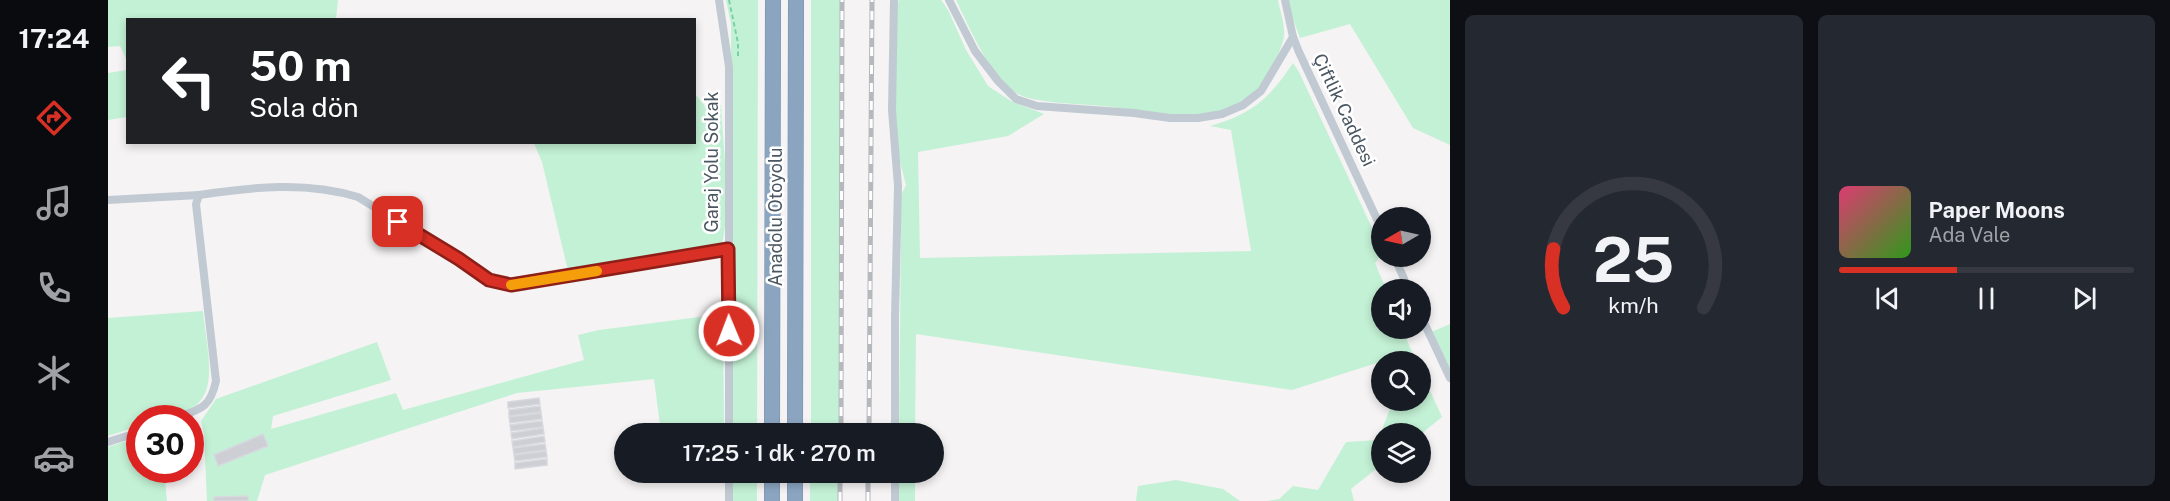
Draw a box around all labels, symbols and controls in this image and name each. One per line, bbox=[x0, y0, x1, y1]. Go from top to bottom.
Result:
text: 17:24 bbox=[18, 22, 90, 54]
text: 50 m bbox=[249, 41, 352, 90]
icon: left bbox=[150, 42, 228, 120]
street label: Çiftlik Caddesi bbox=[1309, 50, 1380, 169]
text: Sola dön bbox=[249, 91, 359, 123]
street label: Garaj Yolu Sokak bbox=[701, 91, 722, 233]
icon: directions bbox=[33, 97, 75, 139]
street label: Anadolu Otoyolu bbox=[765, 147, 786, 287]
icon: music bbox=[33, 182, 75, 224]
pin bbox=[372, 196, 423, 247]
text: Paper Moons bbox=[1929, 197, 2065, 223]
icon: arrive bbox=[381, 205, 414, 238]
north arrow bbox=[1371, 207, 1431, 267]
map controls bbox=[1371, 207, 1431, 483]
text: 25 bbox=[1593, 223, 1675, 296]
text: Ada Vale bbox=[1929, 223, 2010, 247]
icon: phone bbox=[33, 267, 75, 309]
button: sound bbox=[1371, 279, 1431, 339]
icon: previous bbox=[1871, 282, 1904, 315]
icon: pause bbox=[1970, 282, 2003, 315]
icon: next bbox=[2068, 282, 2101, 315]
text: km/h bbox=[1609, 293, 1659, 318]
position arrow bbox=[697, 299, 761, 363]
button: search bbox=[1371, 351, 1431, 411]
icon: climate bbox=[33, 352, 75, 394]
speed limit sign: 30 bbox=[126, 405, 204, 483]
button: layers bbox=[1371, 423, 1431, 483]
icon: car bbox=[33, 437, 75, 479]
text: 17:25 · 1 dk · 270 m bbox=[682, 440, 876, 466]

